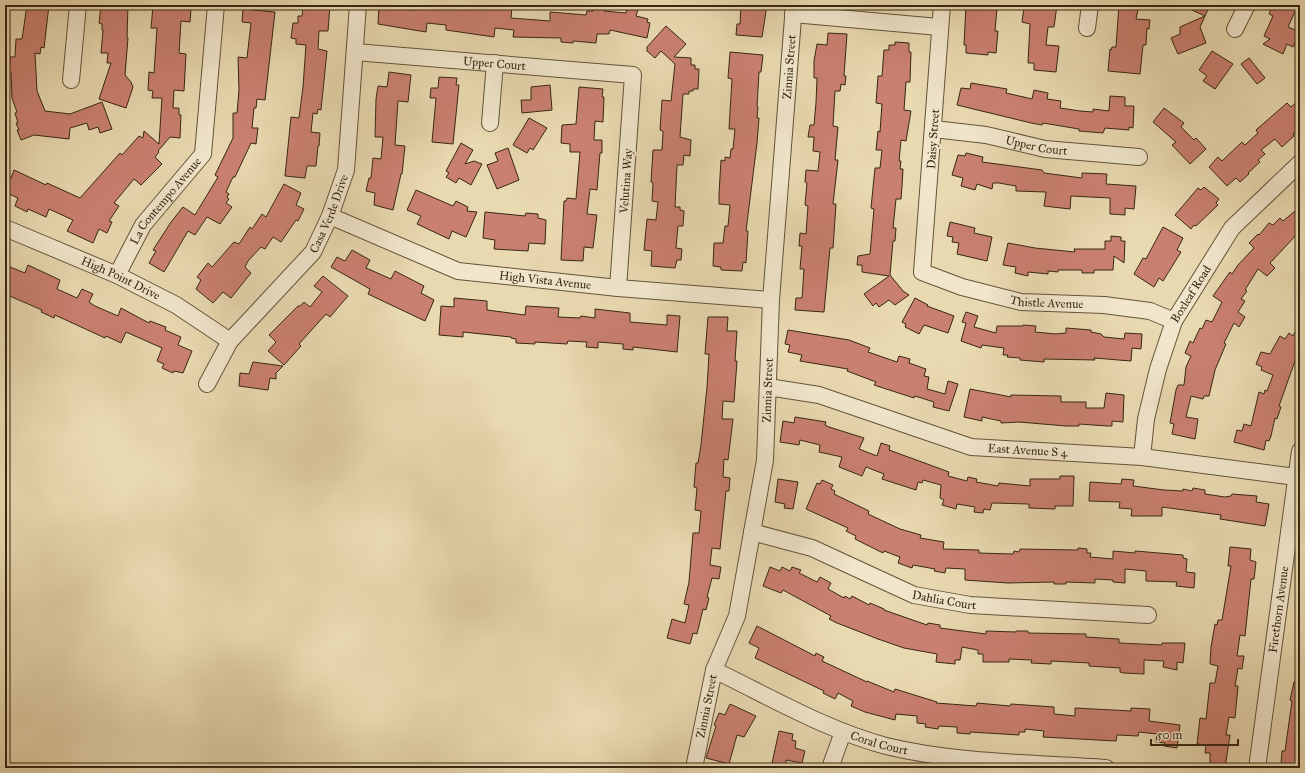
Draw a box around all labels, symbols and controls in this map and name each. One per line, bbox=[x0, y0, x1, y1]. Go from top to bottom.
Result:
street label: Zinnia Street bbox=[780, 34, 799, 100]
street label: Upper Court bbox=[463, 54, 527, 73]
street label: Daisy Street bbox=[924, 108, 942, 170]
street label: Upper Court bbox=[1004, 133, 1069, 158]
street label: Velutina Way bbox=[617, 148, 635, 215]
street label: La Contempo Avenue bbox=[127, 154, 204, 247]
street label: Casa Verde Drive bbox=[307, 173, 351, 255]
street label: High Point Drive bbox=[79, 254, 162, 303]
street label: Boxleaf Road bbox=[1168, 263, 1214, 325]
street label: High Vista Avenue bbox=[498, 268, 592, 292]
street label: Thistle Avenue bbox=[1008, 292, 1084, 311]
street label: Zinnia Street bbox=[759, 357, 776, 423]
street label: East Avenue S 4 bbox=[987, 441, 1068, 460]
street label: Firethorn Avenue bbox=[1266, 565, 1291, 654]
street label: Dahlia Court bbox=[911, 588, 977, 612]
street label: Zinnia Street bbox=[693, 672, 720, 739]
scale bar bbox=[1151, 721, 1238, 747]
street label: Coral Court bbox=[848, 728, 910, 758]
text: 50 m bbox=[1157, 728, 1182, 742]

